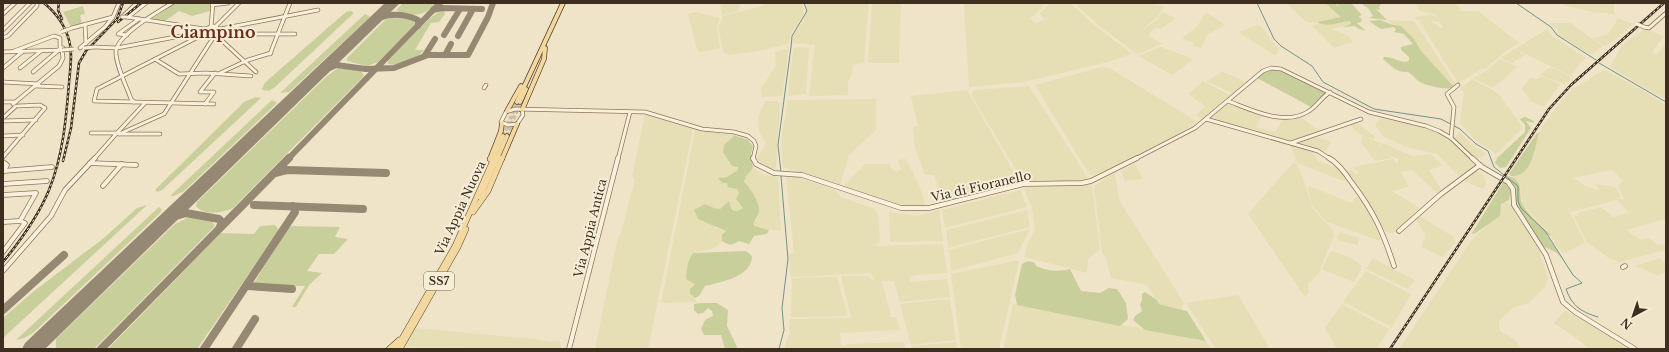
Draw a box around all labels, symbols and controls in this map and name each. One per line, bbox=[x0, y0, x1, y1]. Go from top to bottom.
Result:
district label: Ciampino bbox=[171, 22, 255, 42]
street label: Via Appia Nuova bbox=[431, 158, 489, 259]
street label: Via di Fioranello bbox=[929, 167, 1033, 205]
street label: Via Appia Antica bbox=[570, 177, 610, 280]
road number: SS7 bbox=[424, 272, 454, 290]
north arrow bbox=[1613, 296, 1653, 336]
text: N bbox=[1618, 315, 1635, 332]

